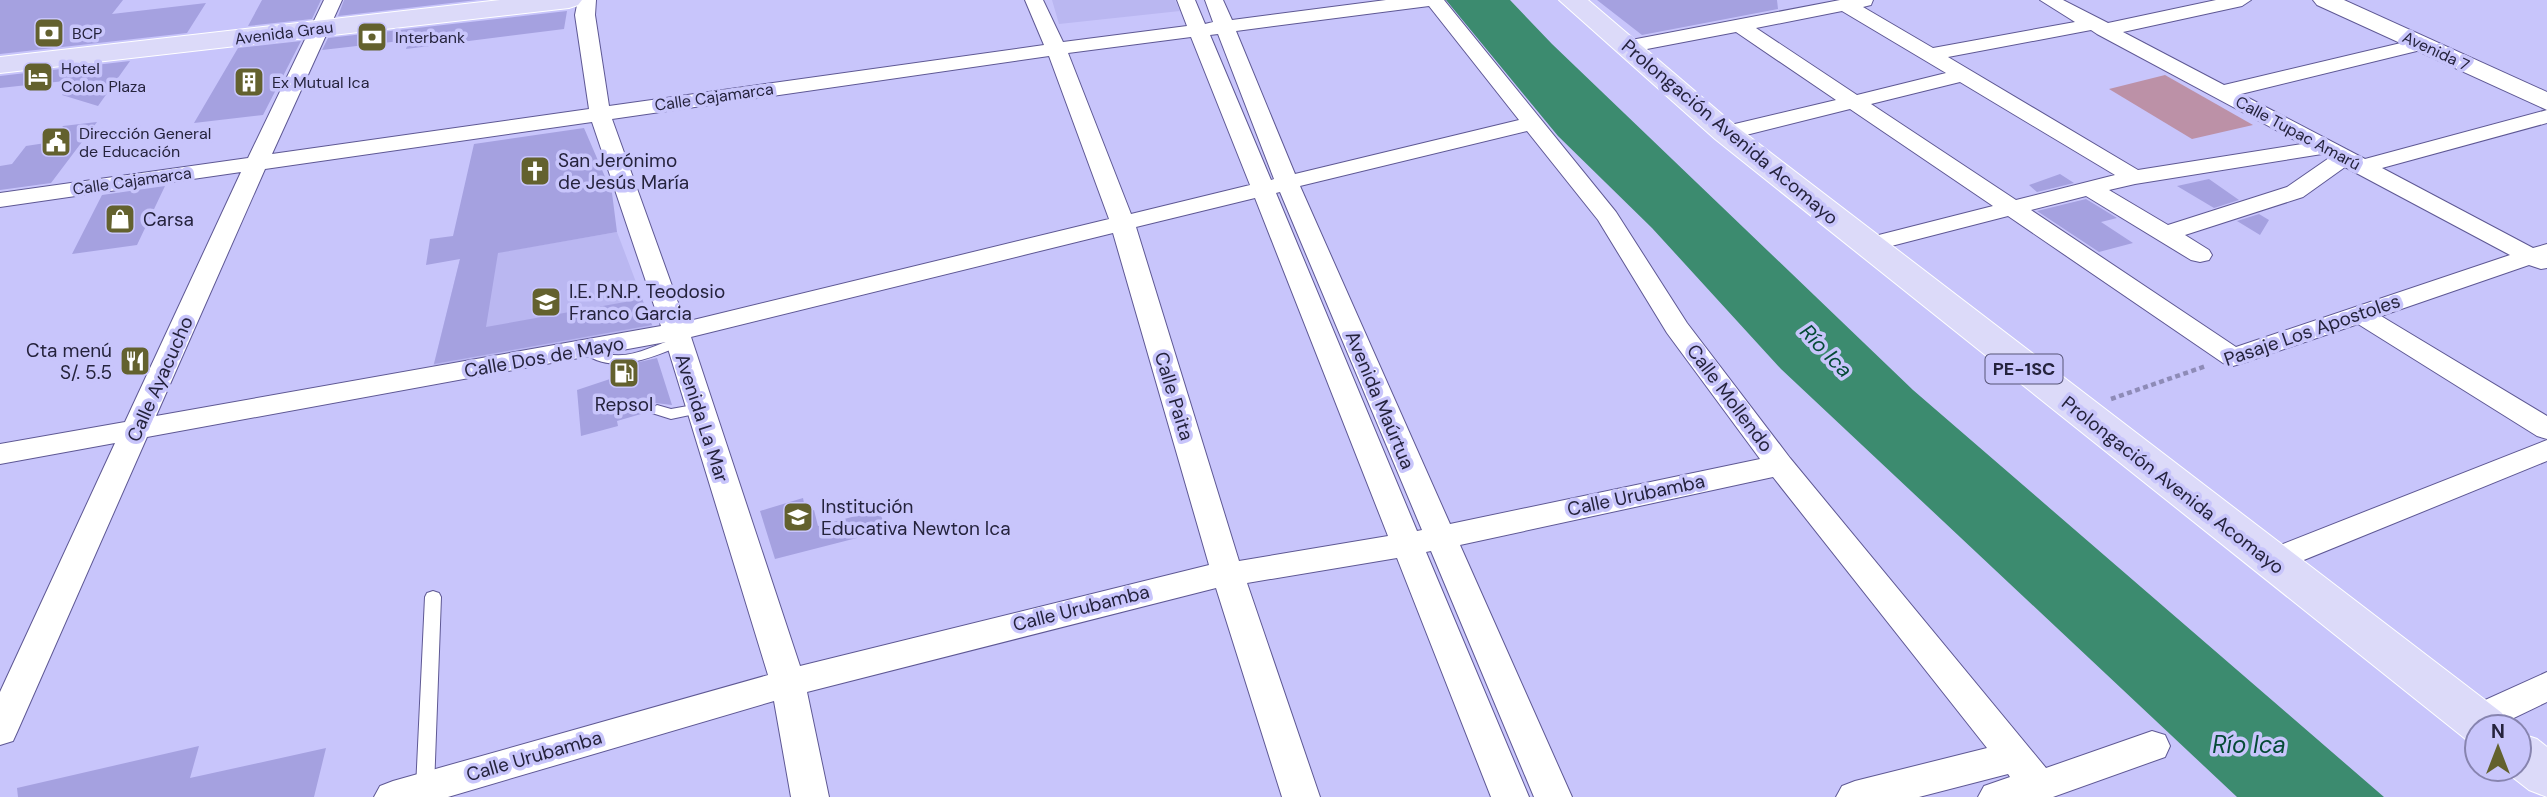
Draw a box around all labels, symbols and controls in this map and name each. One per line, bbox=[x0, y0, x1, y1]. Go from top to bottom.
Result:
bank icon: BCP bbox=[32, 16, 66, 50]
street label: Avenida Grau bbox=[234, 17, 334, 49]
bank icon: Interbank bbox=[355, 20, 389, 54]
place label: BCP bbox=[72, 23, 102, 44]
street label: Avenida 7 bbox=[2399, 26, 2473, 76]
place label: Interbank bbox=[395, 27, 465, 48]
street label: Prolongación Avenida Acomayo bbox=[1616, 34, 1844, 230]
place label: Hotel Colon Plaza bbox=[61, 58, 146, 97]
hotel icon: Hotel Colon Plaza bbox=[21, 60, 55, 94]
building icon: Ex Mutual Ica bbox=[232, 65, 266, 99]
place label: Ex Mutual Ica bbox=[272, 72, 369, 93]
street label: Calle Cajamarca bbox=[653, 78, 775, 116]
street label: Calle Tupac Amarú bbox=[2232, 91, 2364, 175]
place label: Dirección General de Educación bbox=[79, 123, 211, 162]
public building icon: Dirección General de Educación bbox=[39, 125, 73, 159]
place label: San Jerónimo de Jesús María bbox=[558, 148, 689, 195]
church icon: San Jerónimo de Jesús María bbox=[518, 154, 552, 188]
street label: Calle Cajamarca bbox=[71, 162, 193, 200]
shop icon: Carsa bbox=[103, 202, 137, 236]
place label: Carsa bbox=[143, 207, 194, 232]
place label: I.E. P.N.P. Teodosio Franco Garcia bbox=[569, 279, 725, 326]
school or university icon: I.E. P.N.P. Teodosio Franco Garcia bbox=[529, 285, 563, 319]
street label: Pasaje Los Apostoles bbox=[2221, 288, 2403, 372]
street label: Calle Ayacucho bbox=[121, 312, 199, 446]
water label: Río Ica bbox=[1794, 318, 1858, 384]
street label: Avenida Maúrtua bbox=[1340, 327, 1420, 473]
street label: Calle Dos de Mayo bbox=[462, 331, 626, 383]
place label: Cta menú S/. 5.5 bbox=[26, 338, 112, 385]
street label: Calle Mollendo bbox=[1681, 339, 1779, 457]
restaurant icon: Cta menú S/. 5.5 bbox=[118, 344, 152, 378]
street label: Calle Paita bbox=[1149, 349, 1199, 443]
street label: Avenida La Mar bbox=[669, 351, 735, 485]
road number: PE-1SC bbox=[1986, 354, 2062, 384]
fuel station icon: Repsol bbox=[607, 356, 641, 390]
street label: Prolongación Avenida Acomayo bbox=[2057, 390, 2289, 580]
place label: Repsol bbox=[595, 392, 653, 417]
street label: Calle Urubamba bbox=[1565, 468, 1707, 522]
place label: Institución Educativa Newton Ica bbox=[821, 494, 1011, 541]
school or university icon: Institución Educativa Newton Ica bbox=[781, 500, 815, 534]
street label: Calle Urubamba bbox=[1010, 579, 1152, 637]
north arrow bbox=[2463, 713, 2533, 783]
text: N bbox=[2491, 719, 2505, 744]
street label: Calle Urubamba bbox=[463, 725, 605, 787]
water label: Río Ica bbox=[2212, 729, 2286, 760]

